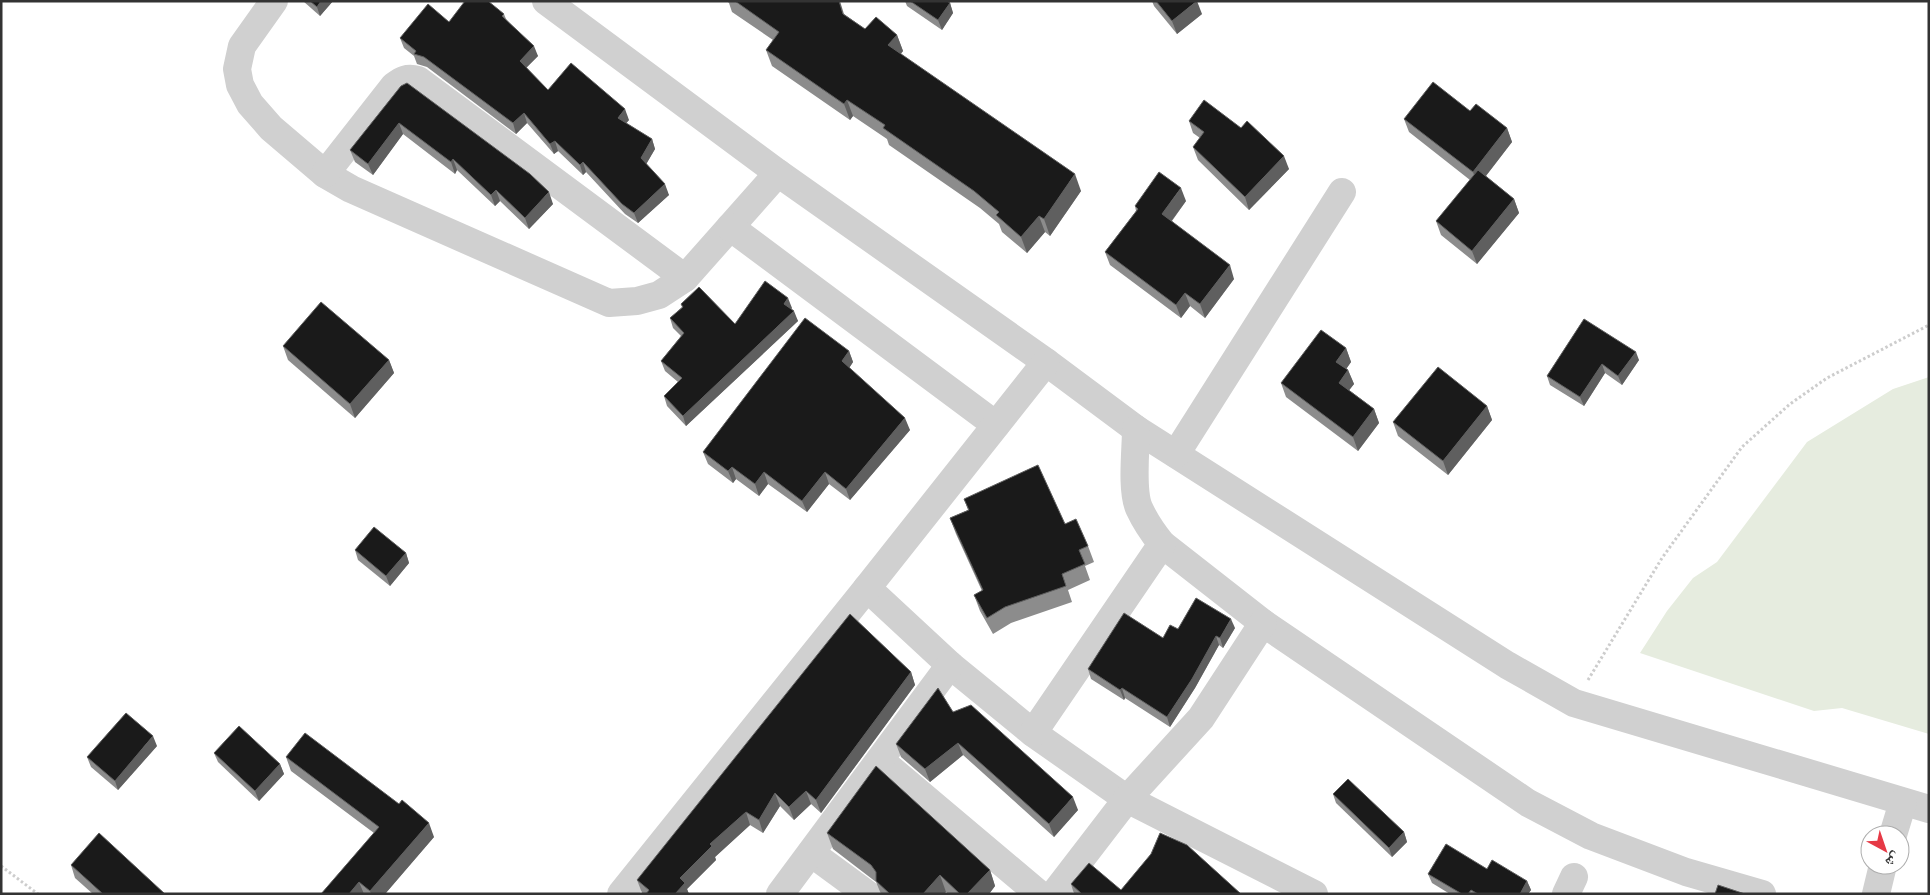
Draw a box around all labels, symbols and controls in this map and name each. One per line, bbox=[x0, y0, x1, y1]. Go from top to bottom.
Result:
north arrow bbox=[1860, 825, 1910, 875]
text: ش bbox=[1881, 848, 1905, 872]

